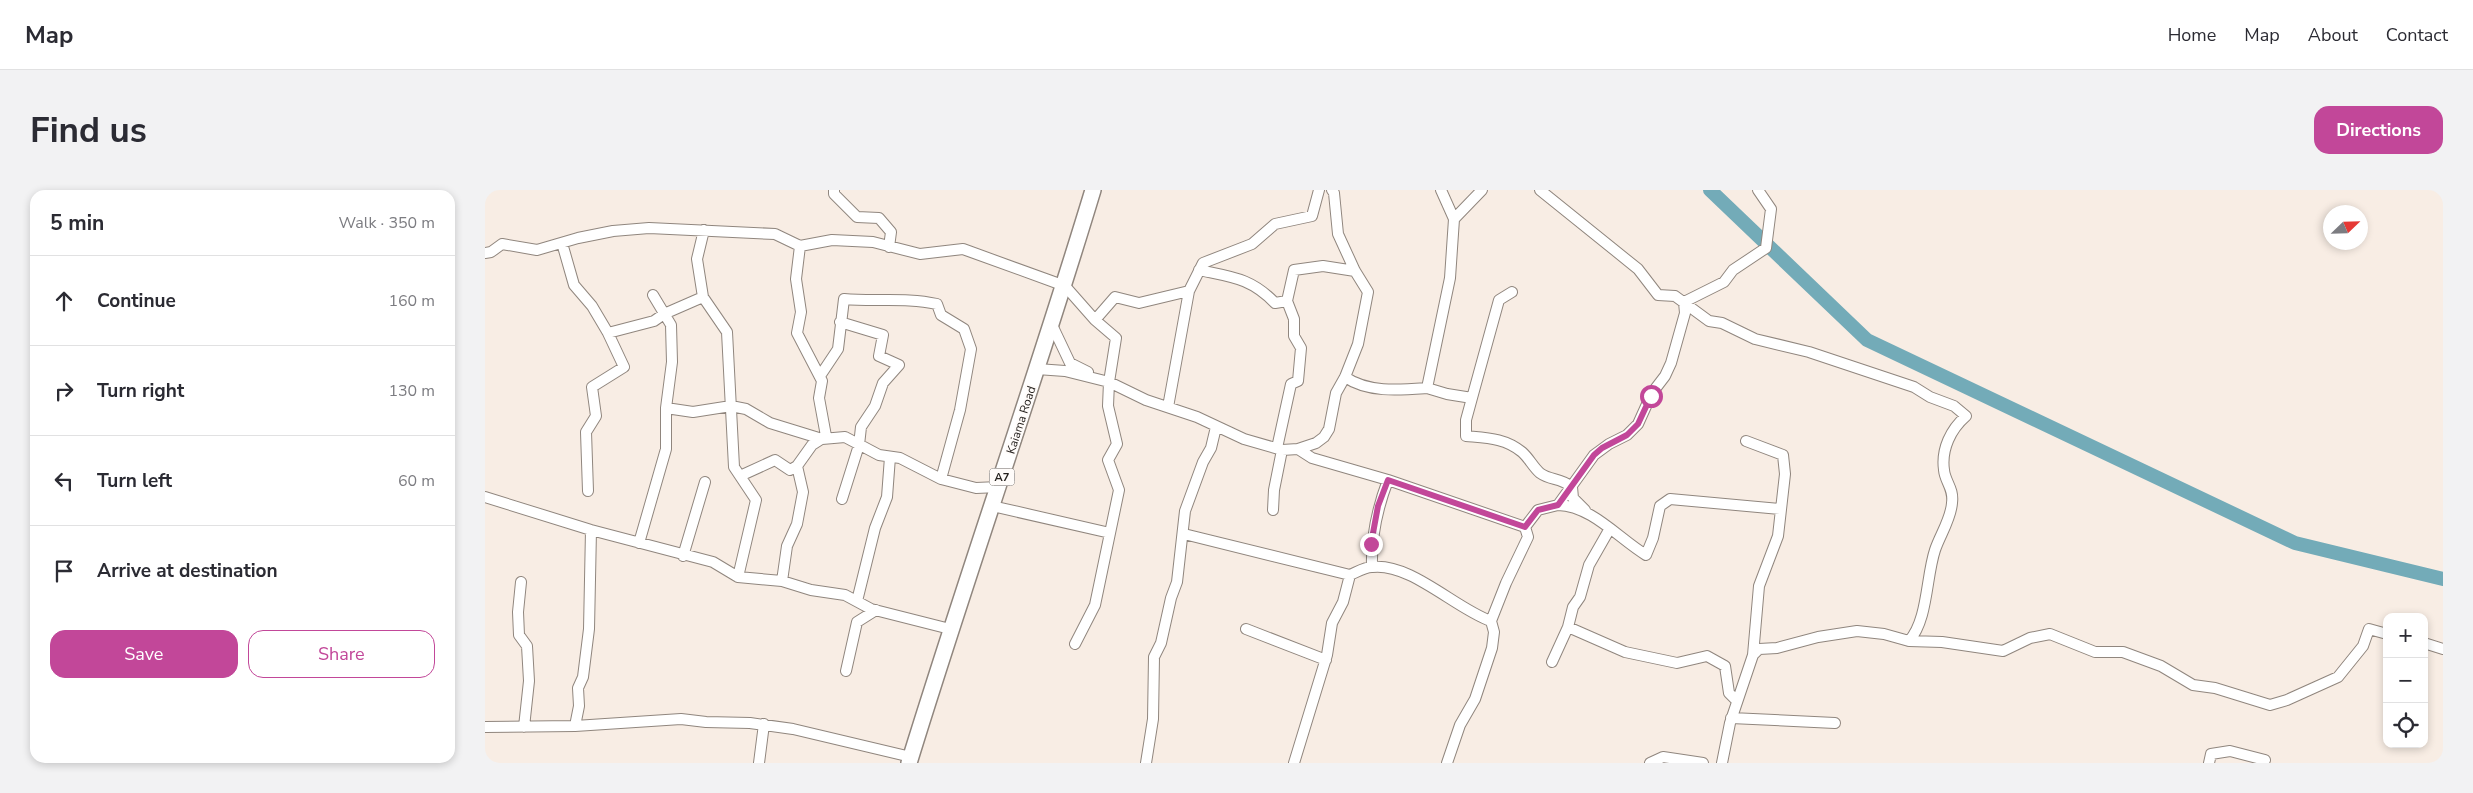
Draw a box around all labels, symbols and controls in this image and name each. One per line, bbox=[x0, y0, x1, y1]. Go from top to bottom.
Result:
text: Map bbox=[25, 19, 73, 51]
text: Home bbox=[2168, 23, 2216, 47]
text: Map bbox=[2244, 23, 2280, 47]
text: About bbox=[2308, 23, 2358, 47]
text: Contact bbox=[2386, 23, 2448, 47]
button: Directions bbox=[2314, 106, 2443, 154]
text: Find us bbox=[30, 107, 147, 154]
north arrow bbox=[2323, 205, 2368, 250]
text: 5 min bbox=[50, 209, 104, 237]
text: Walk · 350 m bbox=[339, 212, 435, 234]
icon: ahead bbox=[50, 287, 78, 315]
text: Continue bbox=[97, 288, 176, 314]
text: 160 m bbox=[388, 290, 435, 312]
icon: right bbox=[50, 377, 78, 405]
text: Turn right bbox=[97, 378, 184, 404]
text: 130 m bbox=[388, 380, 435, 402]
street label: Kaiama Road bbox=[1002, 384, 1040, 456]
route start bbox=[1640, 385, 1663, 408]
icon: left bbox=[50, 467, 78, 495]
text: Turn left bbox=[97, 468, 172, 494]
road number: A7 bbox=[989, 468, 1015, 486]
text: 60 m bbox=[398, 470, 435, 492]
route end bbox=[1360, 533, 1383, 556]
icon: arrive bbox=[50, 557, 78, 585]
text: Arrive at destination bbox=[97, 558, 278, 584]
map controls bbox=[2383, 613, 2428, 748]
button: + bbox=[2383, 613, 2428, 658]
button: Save bbox=[50, 630, 238, 678]
button: Share bbox=[248, 630, 435, 678]
button: − bbox=[2383, 658, 2428, 703]
button: locate bbox=[2383, 703, 2428, 748]

